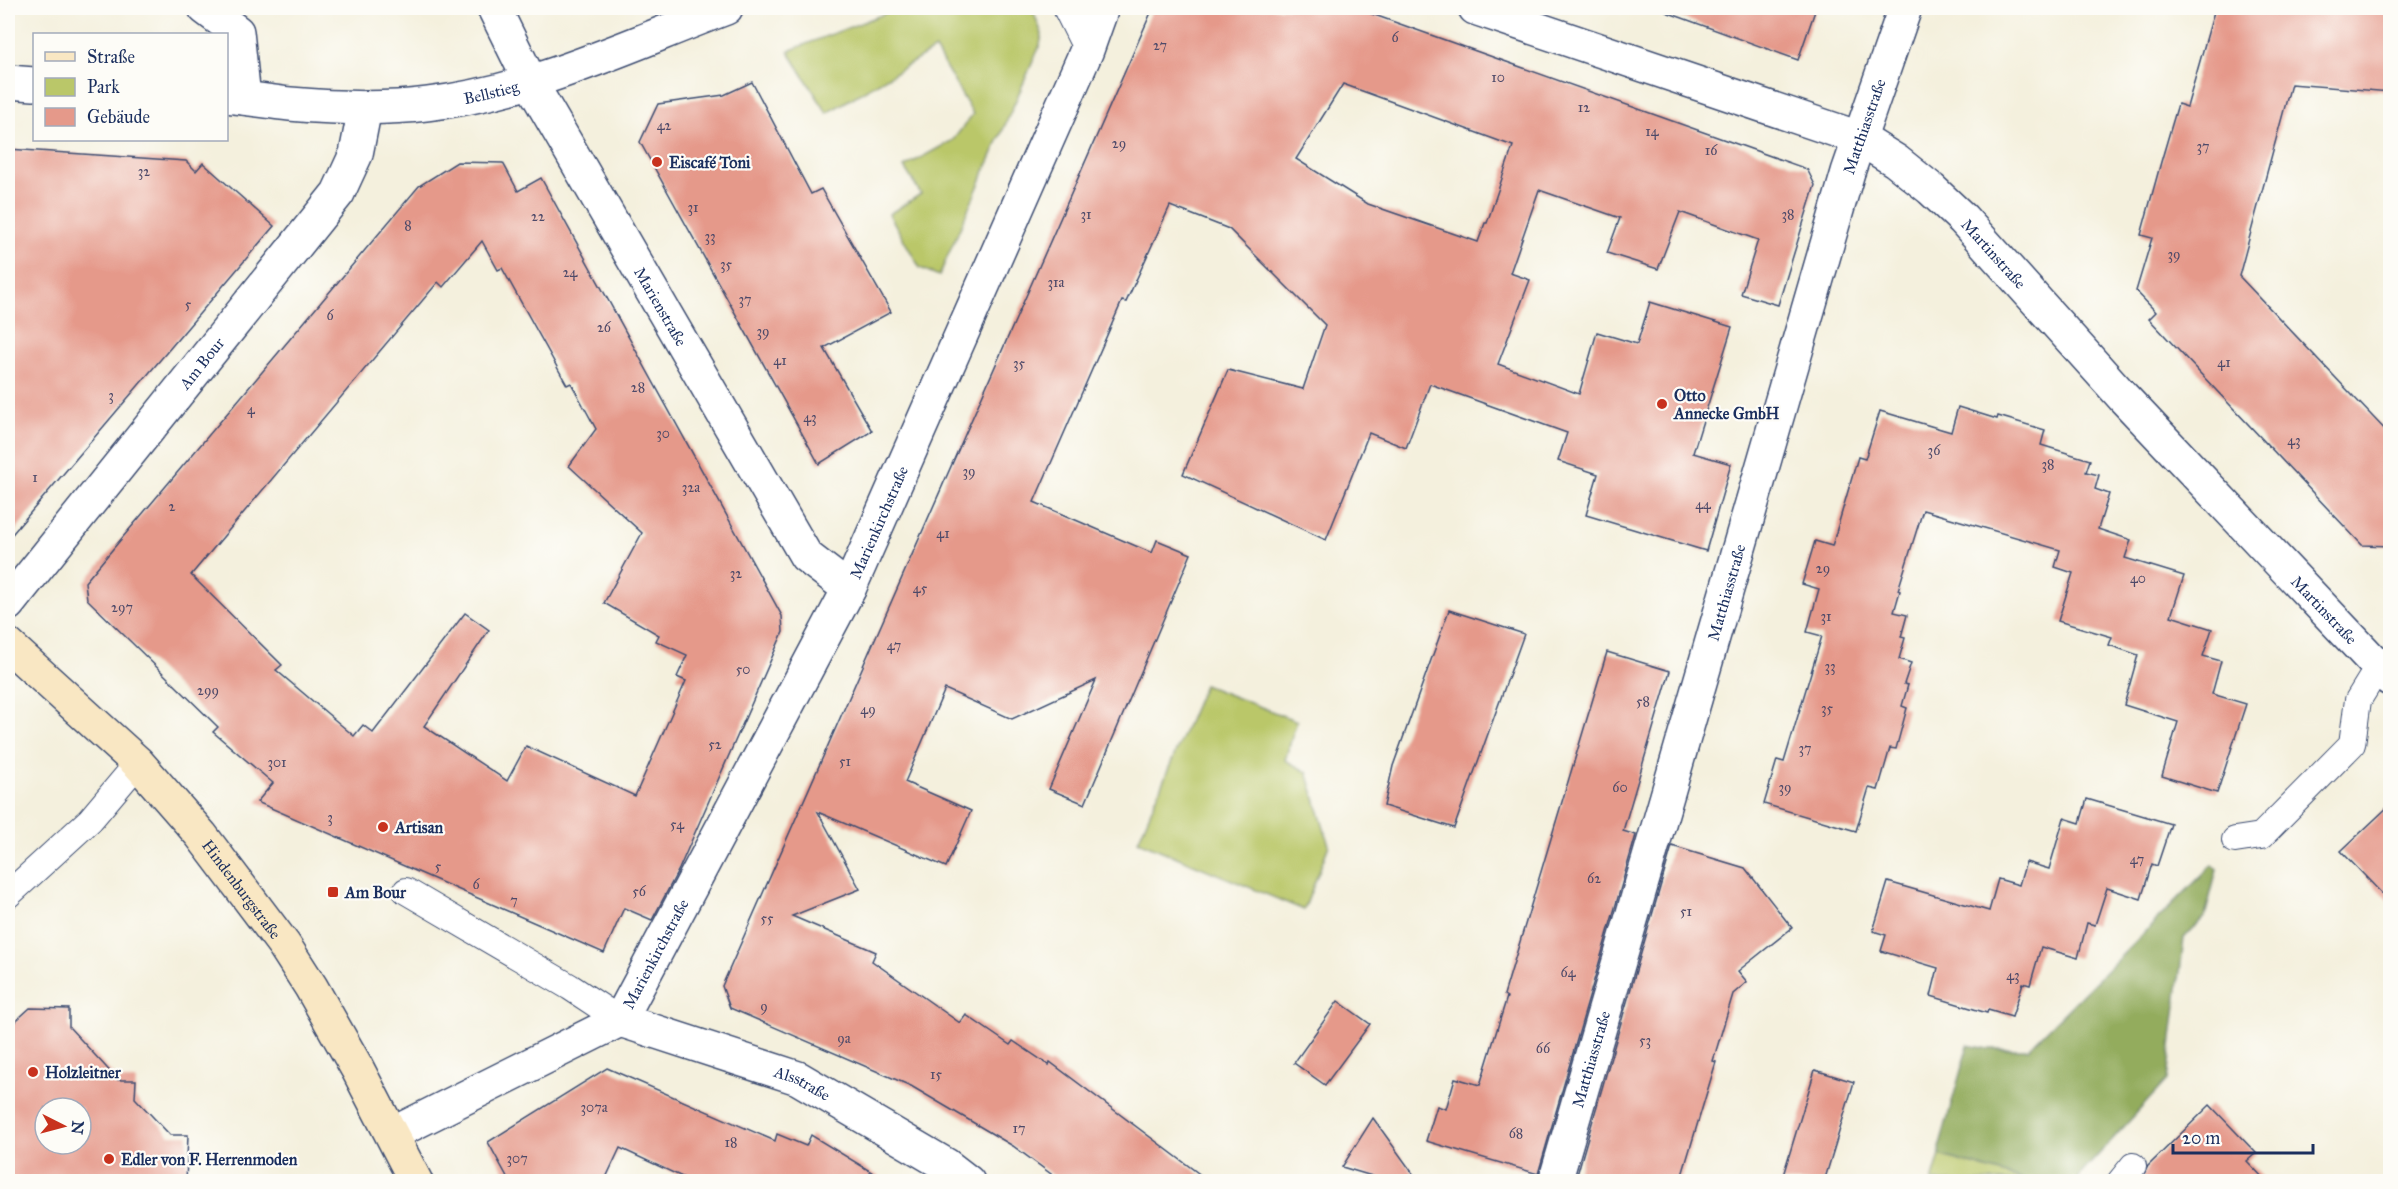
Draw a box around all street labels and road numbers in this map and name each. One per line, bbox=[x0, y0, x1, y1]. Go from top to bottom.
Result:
street label: Bellstieg bbox=[462, 76, 522, 108]
street label: Matthiasstraße bbox=[1839, 76, 1889, 177]
street label: Martinstraße bbox=[1958, 215, 2030, 293]
street label: Marienstraße bbox=[630, 263, 691, 350]
street label: Am Bour bbox=[174, 333, 228, 394]
street label: Marienkirchstraße bbox=[845, 463, 912, 582]
street label: Matthiasstraße bbox=[1703, 541, 1749, 643]
street label: Martinstraße bbox=[2288, 572, 2362, 648]
street label: Hindenburgstraße bbox=[198, 836, 285, 943]
street label: Marienkirchstraße bbox=[618, 895, 692, 1012]
street label: Matthiasstraße bbox=[1568, 1008, 1614, 1110]
street label: Alsstraße bbox=[771, 1061, 834, 1105]

